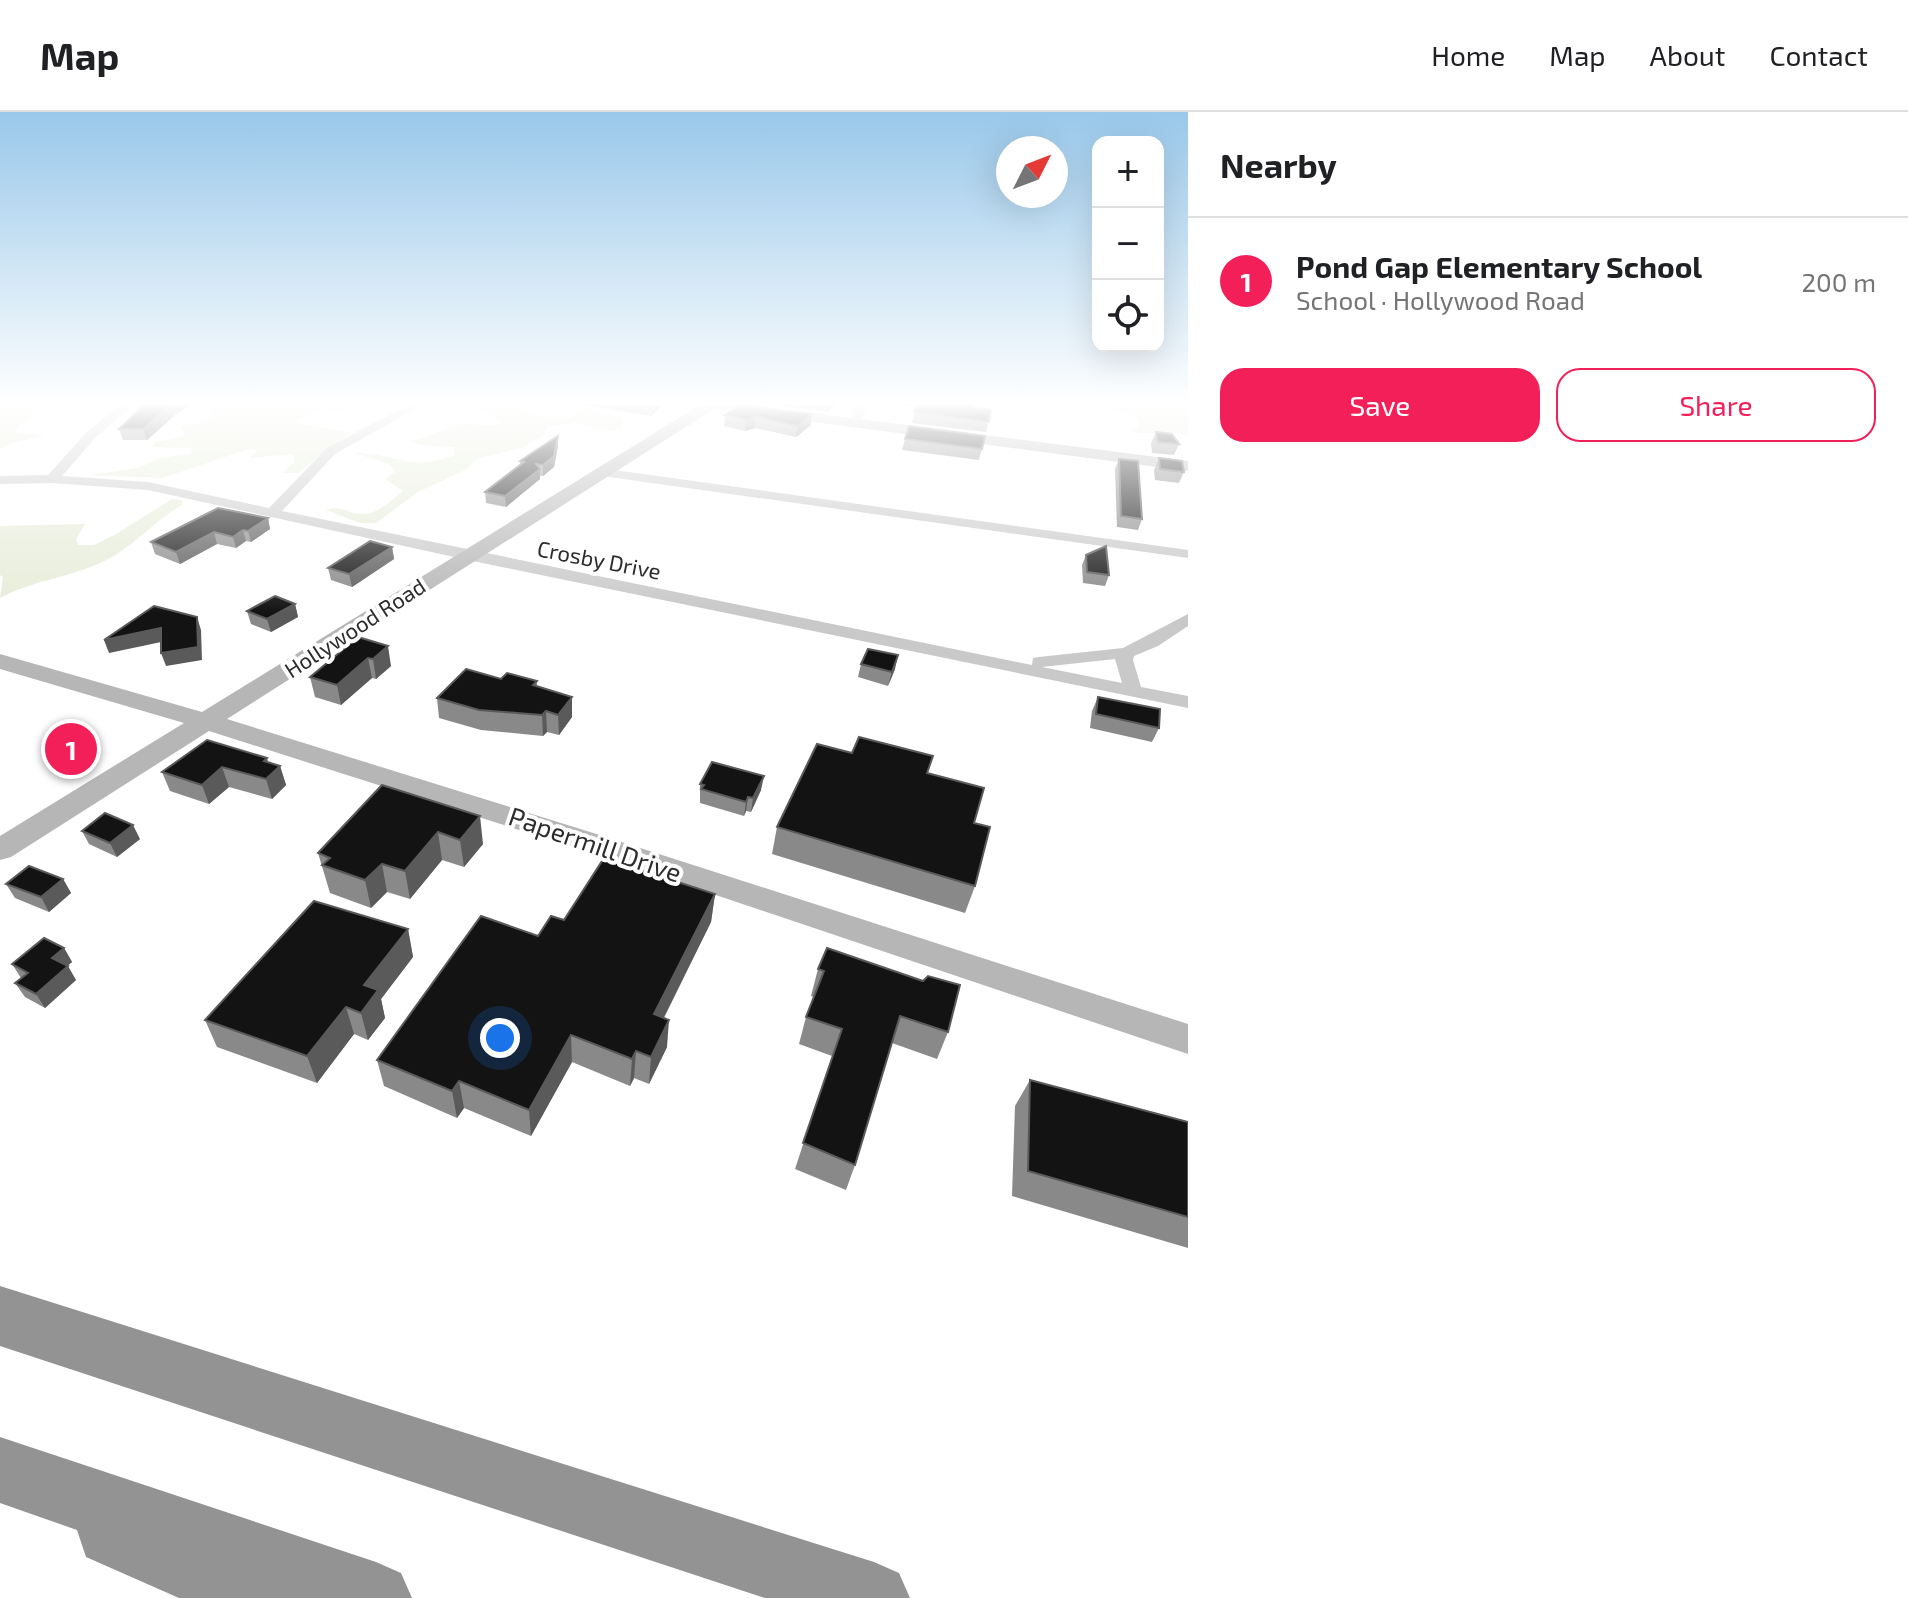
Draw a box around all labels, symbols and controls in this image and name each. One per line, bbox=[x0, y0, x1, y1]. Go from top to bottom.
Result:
text: Map bbox=[40, 32, 119, 78]
text: Home bbox=[1431, 38, 1505, 72]
text: Map bbox=[1549, 38, 1606, 72]
text: About bbox=[1650, 38, 1725, 72]
text: Contact bbox=[1769, 38, 1868, 72]
north arrow bbox=[996, 136, 1068, 208]
map controls bbox=[1092, 136, 1164, 352]
button: + bbox=[1092, 136, 1164, 208]
text: Nearby bbox=[1220, 144, 1337, 185]
button: − bbox=[1092, 208, 1164, 280]
text: Pond Gap Elementary School bbox=[1296, 248, 1702, 284]
text: 1 bbox=[1240, 266, 1252, 297]
text: 200 m bbox=[1801, 266, 1876, 297]
button: locate bbox=[1092, 280, 1164, 352]
text: School · Hollywood Road bbox=[1296, 284, 1585, 315]
button: Save bbox=[1220, 368, 1540, 442]
button: Share bbox=[1556, 368, 1876, 442]
street label: Crosby Drive bbox=[535, 534, 663, 584]
street label: Hollywood Road bbox=[279, 572, 430, 682]
pin: 1 bbox=[45, 719, 97, 779]
street label: Papermill Drive bbox=[505, 800, 686, 888]
your location bbox=[480, 1018, 520, 1058]

